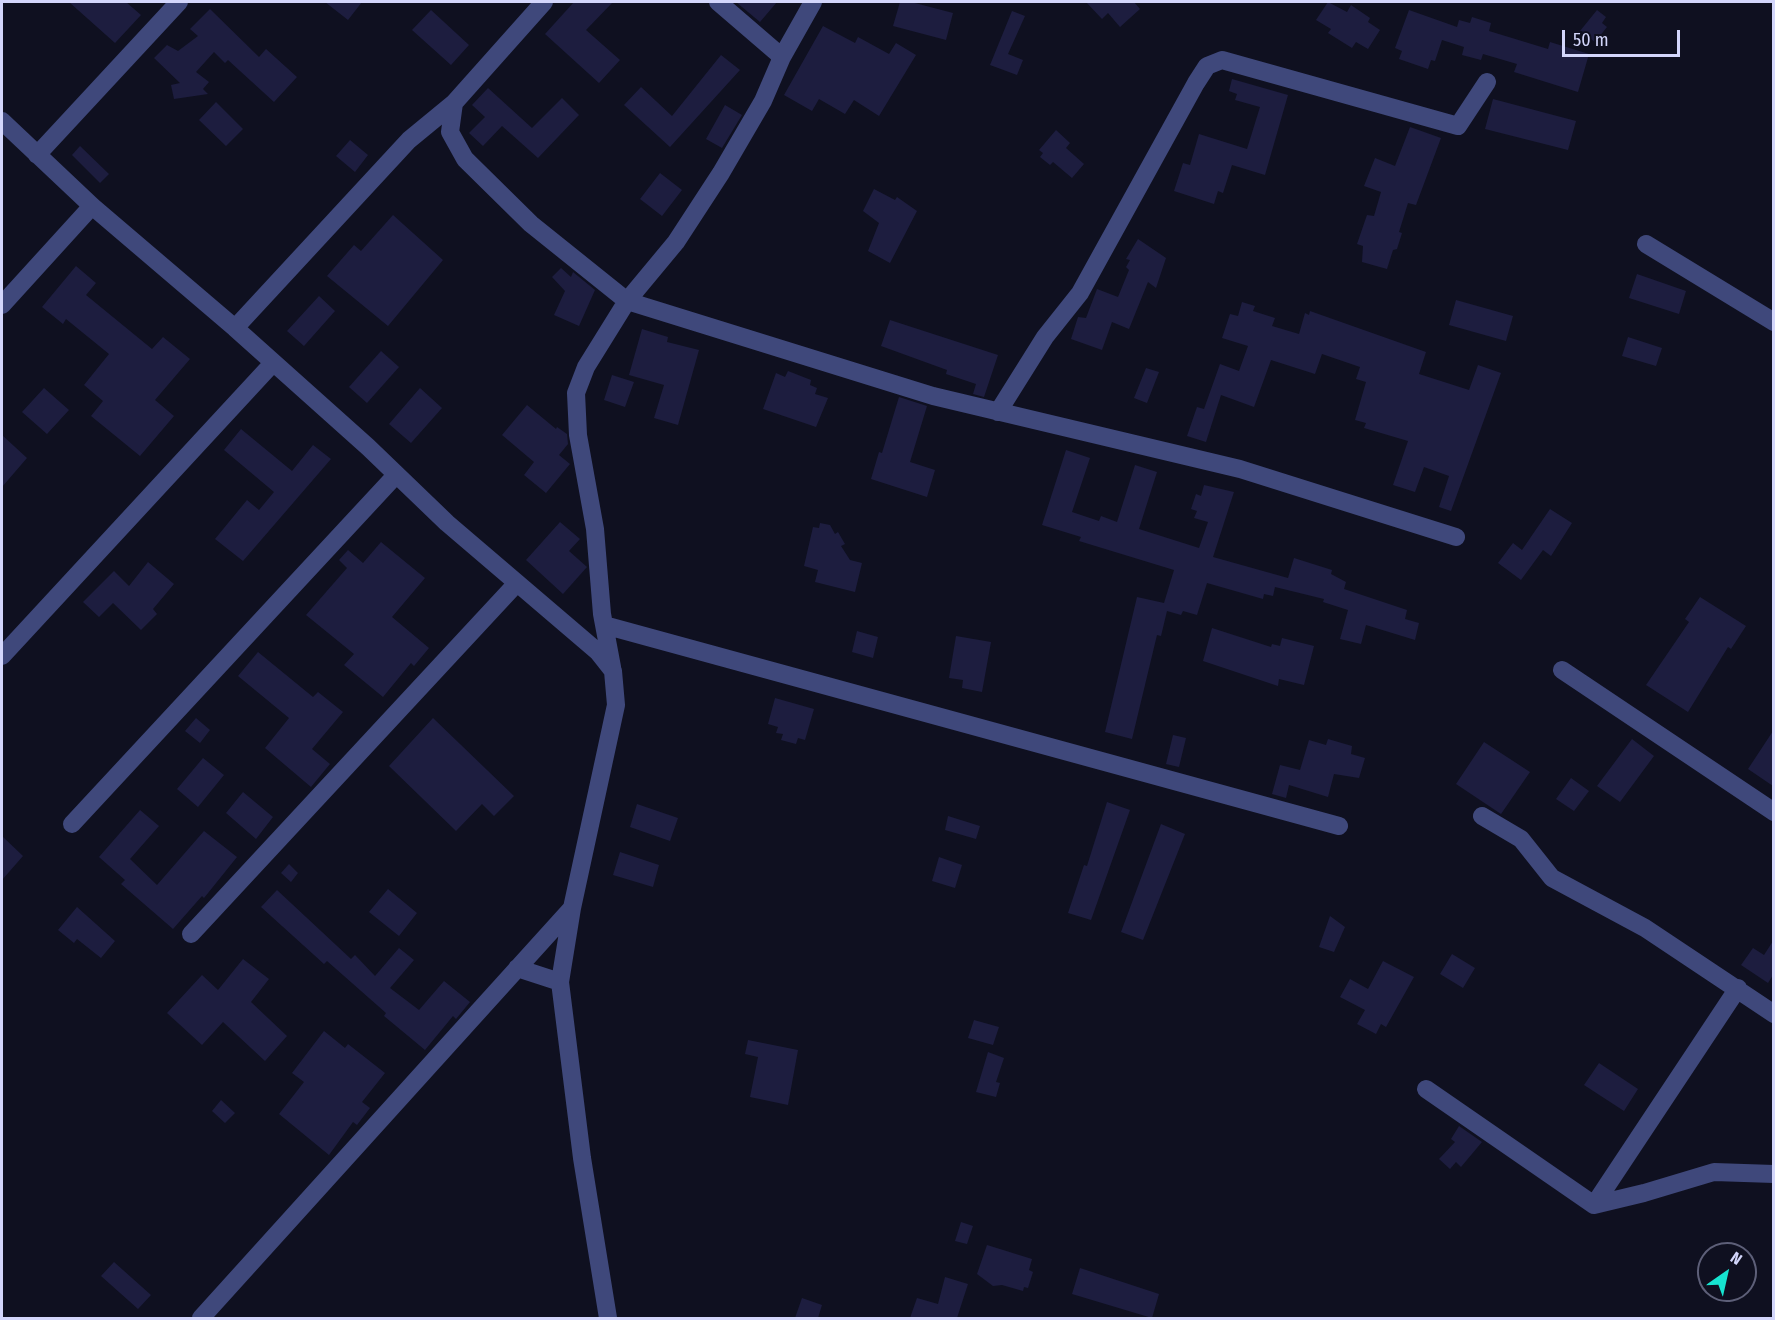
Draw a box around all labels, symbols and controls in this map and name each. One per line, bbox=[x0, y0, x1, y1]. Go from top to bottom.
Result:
scale bar bbox=[1565, 18, 1684, 56]
text: 50 m bbox=[1573, 29, 1609, 51]
north arrow bbox=[1697, 1242, 1757, 1302]
text: N bbox=[1727, 1248, 1746, 1269]

